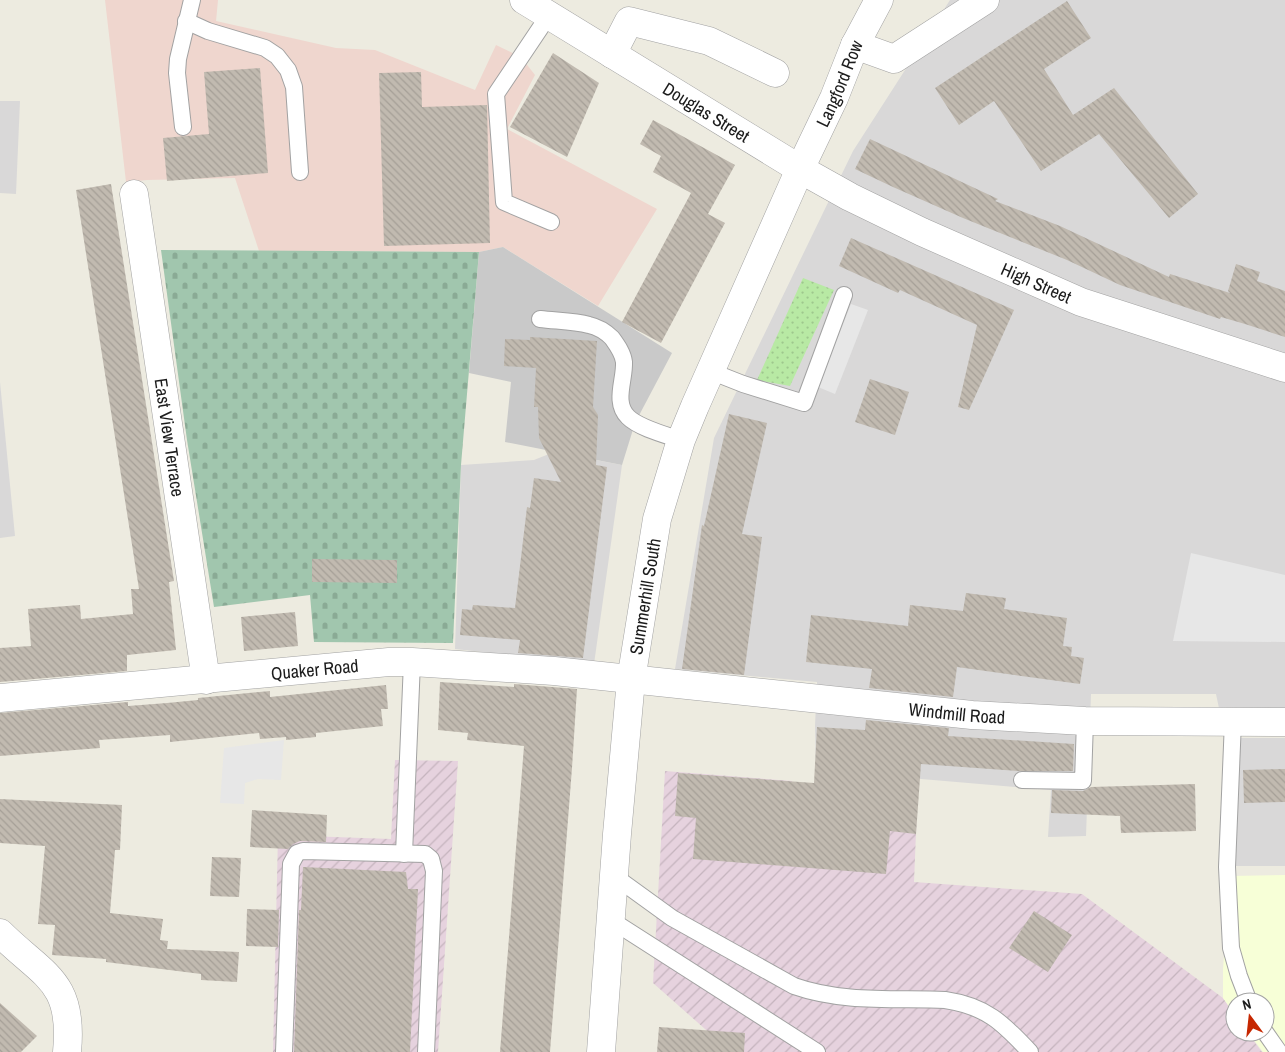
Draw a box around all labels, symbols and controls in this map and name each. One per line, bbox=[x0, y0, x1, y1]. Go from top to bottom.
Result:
street label: Langford Row bbox=[810, 36, 868, 131]
street label: Douglas Street bbox=[658, 76, 755, 148]
street label: High Street bbox=[997, 256, 1076, 309]
street label: East View Terrace bbox=[149, 376, 191, 498]
street label: Summerhill South bbox=[623, 536, 666, 656]
street label: Quaker Road bbox=[270, 652, 360, 685]
street label: Windmill Road bbox=[907, 696, 1006, 729]
north arrow bbox=[1225, 992, 1275, 1042]
text: N bbox=[1240, 995, 1253, 1014]

